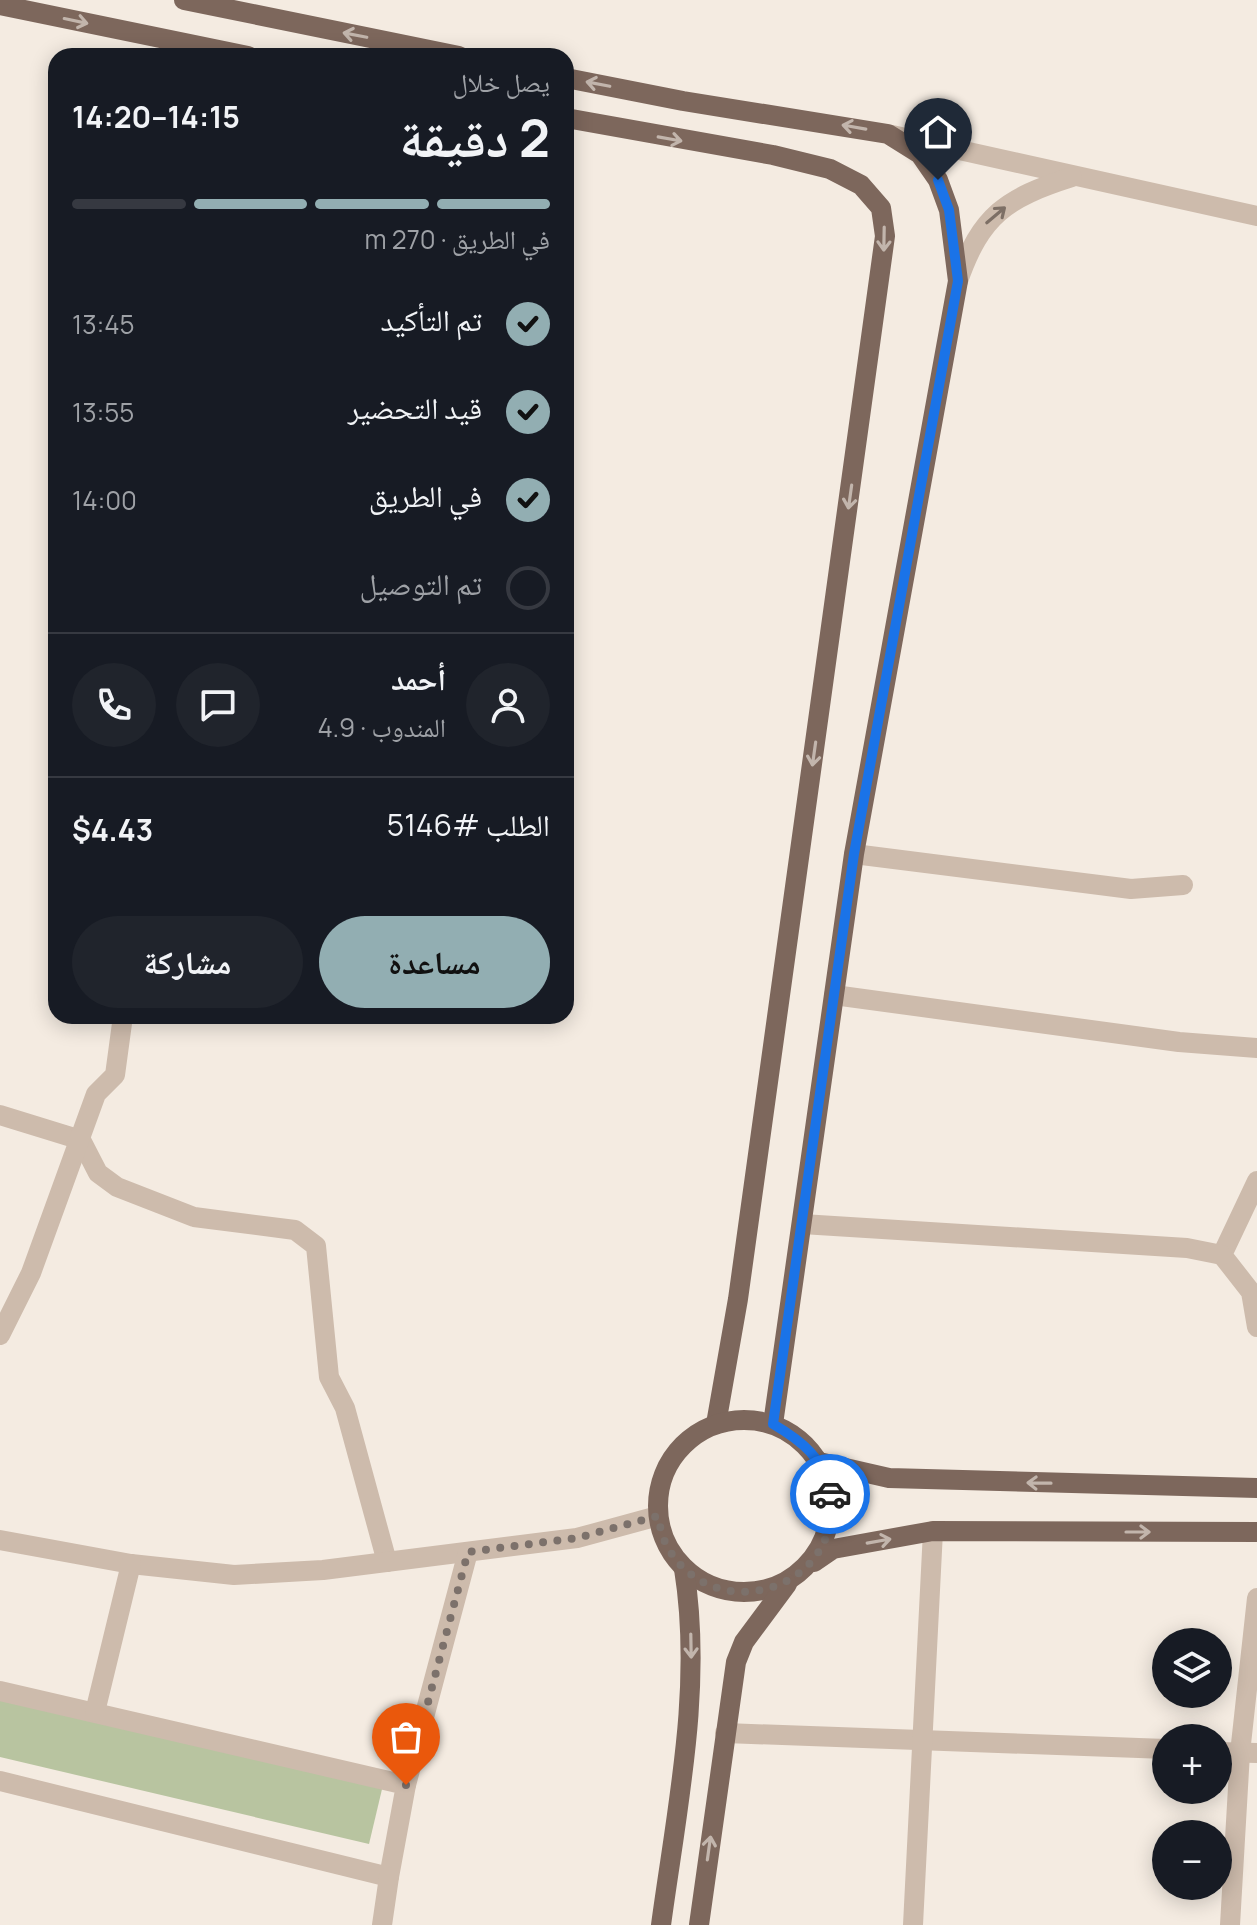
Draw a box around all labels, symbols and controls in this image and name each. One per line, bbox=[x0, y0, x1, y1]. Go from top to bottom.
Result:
one-way arrow bbox=[63, 14, 89, 29]
one-way arrow bbox=[343, 27, 368, 42]
text: يصل خلال bbox=[452, 64, 550, 100]
one-way arrow bbox=[586, 76, 611, 91]
text: 14:15–14:20 bbox=[72, 96, 240, 137]
pin bbox=[904, 98, 972, 180]
text: 2 دقيقة bbox=[399, 102, 550, 173]
icon: home bbox=[916, 110, 960, 154]
one-way arrow bbox=[842, 118, 868, 133]
one-way arrow bbox=[657, 132, 682, 147]
one-way arrow bbox=[985, 206, 1005, 224]
text: في الطريق · 270 m bbox=[365, 221, 550, 257]
one-way arrow bbox=[876, 225, 891, 252]
text: تم التأكيد bbox=[381, 299, 482, 340]
icon: check bbox=[506, 302, 550, 346]
text: 13:45 bbox=[72, 306, 135, 342]
text: قيد التحضير bbox=[348, 387, 482, 428]
icon: check bbox=[506, 390, 550, 434]
text: 13:55 bbox=[72, 394, 134, 430]
text: في الطريق bbox=[369, 475, 482, 516]
icon: check bbox=[506, 478, 550, 522]
text: 14:00 bbox=[72, 482, 137, 518]
one-way arrow bbox=[842, 484, 857, 509]
text: تم التوصيل bbox=[359, 563, 482, 604]
text: أحمد bbox=[391, 658, 446, 699]
button: phone bbox=[72, 663, 156, 747]
button: chat bbox=[176, 663, 260, 747]
button: person bbox=[466, 663, 550, 747]
text: المندوب · 4.9 bbox=[318, 709, 446, 745]
one-way arrow bbox=[806, 741, 821, 766]
text: الطلب #5146 bbox=[387, 804, 550, 845]
text: $4.43 bbox=[72, 809, 153, 850]
button: مشاركة bbox=[72, 916, 303, 1008]
button: مساعدة bbox=[319, 916, 550, 1008]
courier bbox=[790, 1454, 870, 1534]
icon: car bbox=[808, 1472, 852, 1516]
one-way arrow bbox=[1026, 1475, 1053, 1490]
one-way arrow bbox=[1124, 1524, 1151, 1540]
one-way arrow bbox=[866, 1532, 891, 1547]
map controls bbox=[1152, 1628, 1232, 1900]
button: layers bbox=[1152, 1628, 1232, 1708]
one-way arrow bbox=[683, 1632, 699, 1659]
pin bbox=[372, 1703, 440, 1785]
icon: bag bbox=[384, 1715, 428, 1759]
button: + bbox=[1152, 1724, 1232, 1804]
button: − bbox=[1152, 1820, 1232, 1900]
one-way arrow bbox=[702, 1836, 717, 1861]

